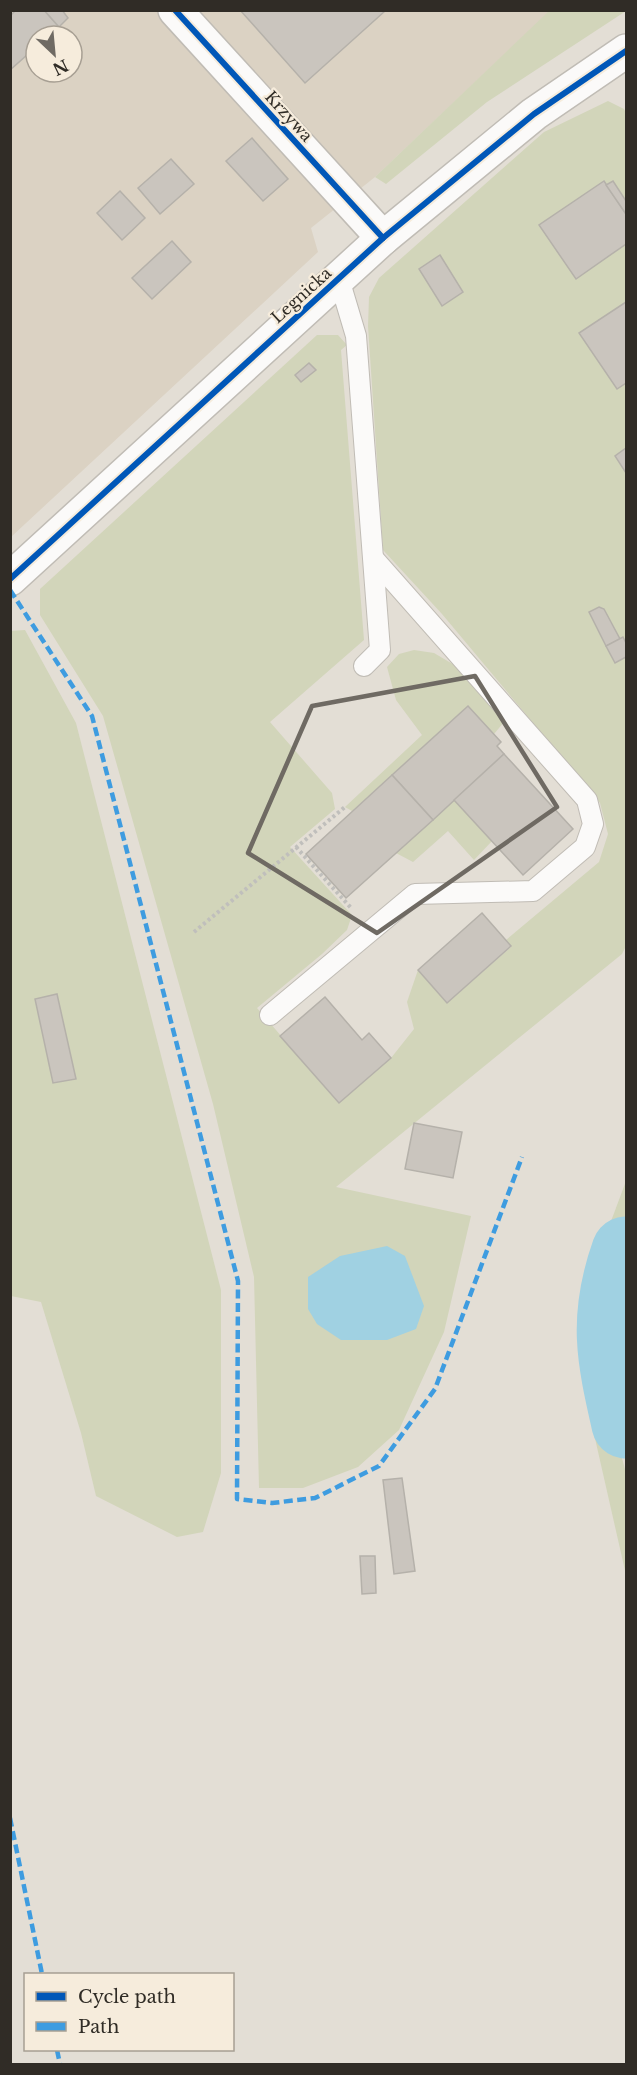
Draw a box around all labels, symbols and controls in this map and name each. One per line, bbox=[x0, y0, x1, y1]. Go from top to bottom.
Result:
north arrow bbox=[24, 24, 84, 84]
text: N bbox=[49, 55, 72, 80]
street label: Krzywa bbox=[261, 86, 317, 146]
street label: Legnicka bbox=[267, 263, 335, 327]
legend bbox=[24, 1973, 234, 2051]
text: Cycle path bbox=[78, 1986, 176, 2008]
text: Path bbox=[78, 2016, 119, 2038]

